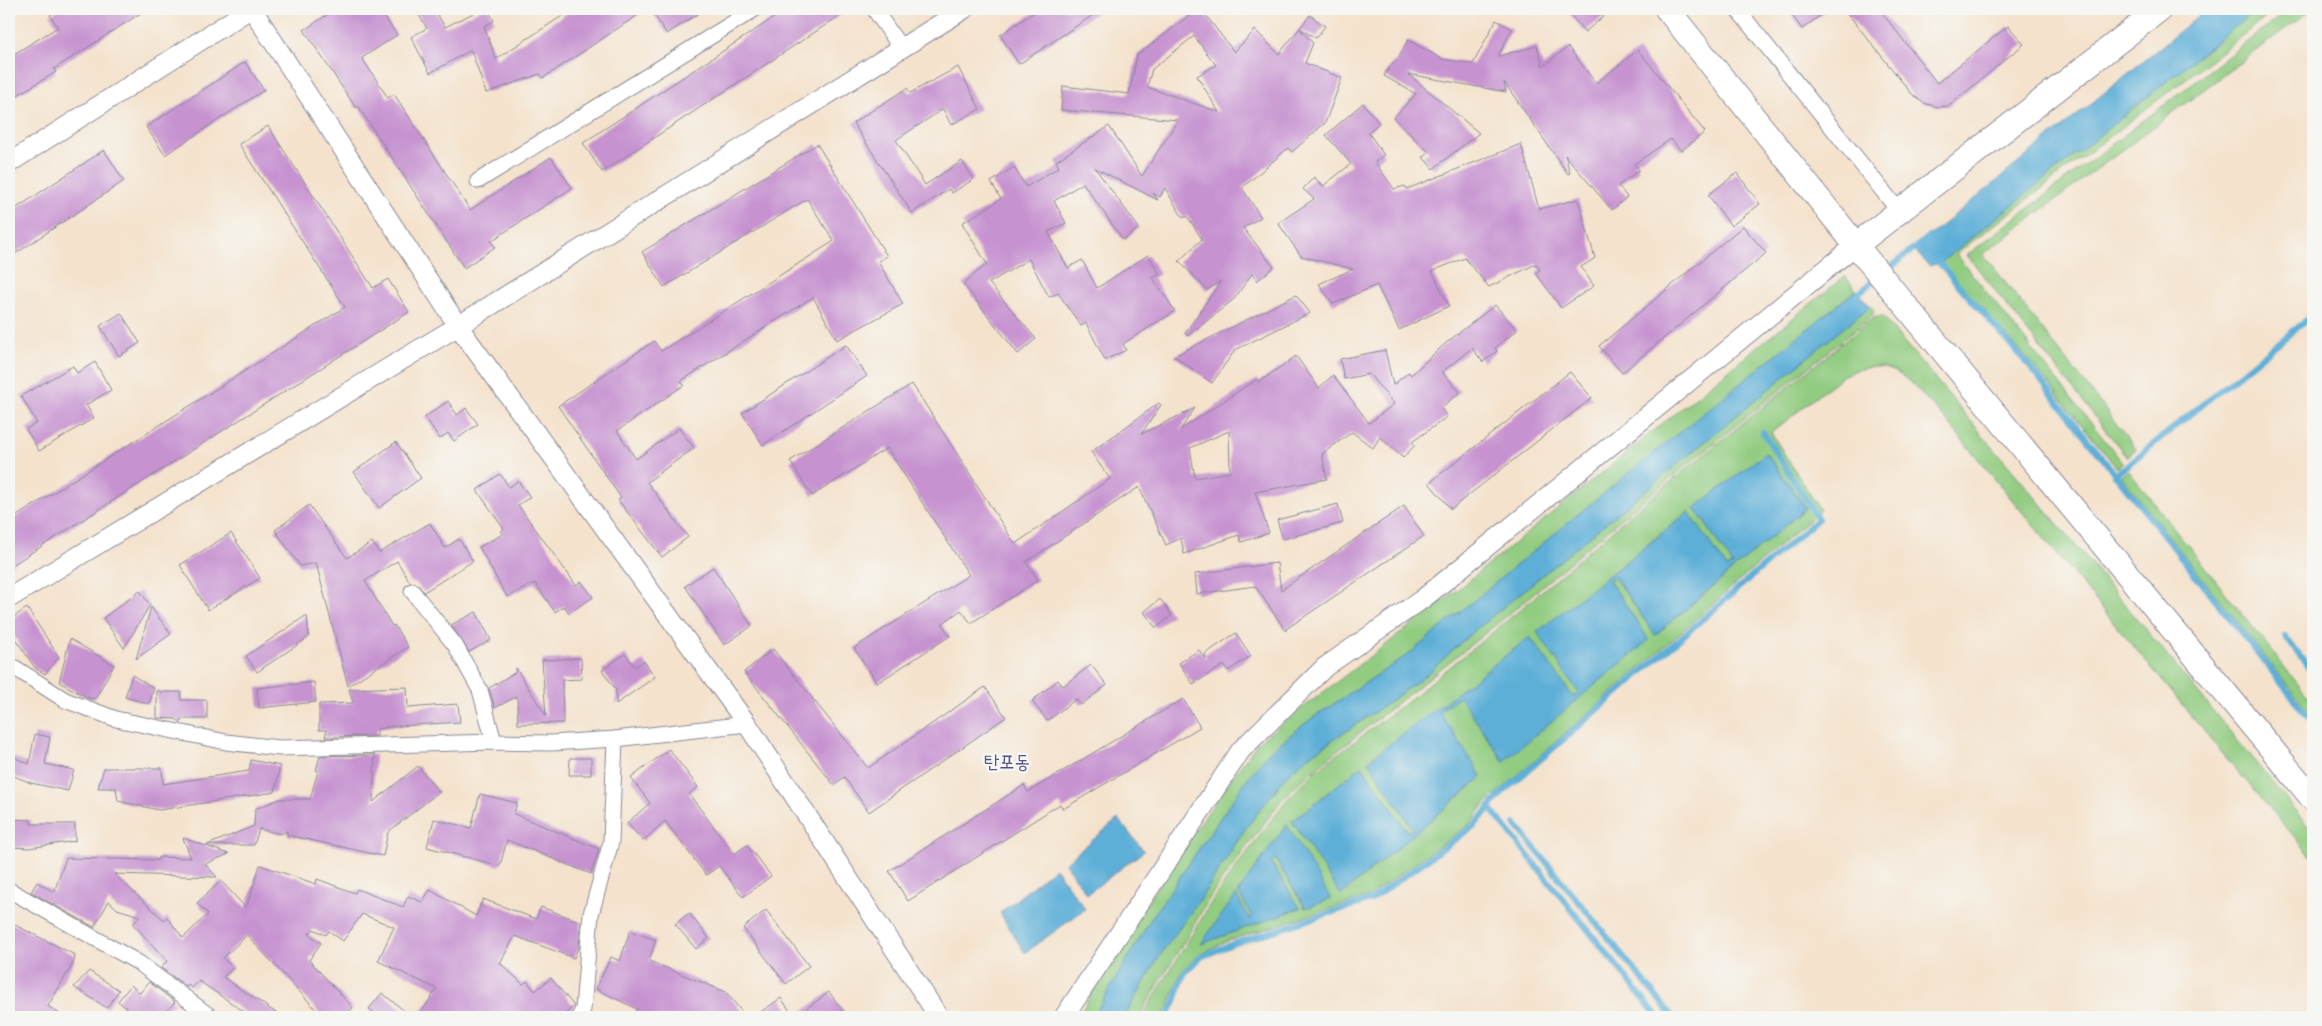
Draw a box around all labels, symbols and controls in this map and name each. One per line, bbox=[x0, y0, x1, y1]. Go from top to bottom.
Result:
district label: 탄포동 bbox=[984, 751, 1030, 778]

